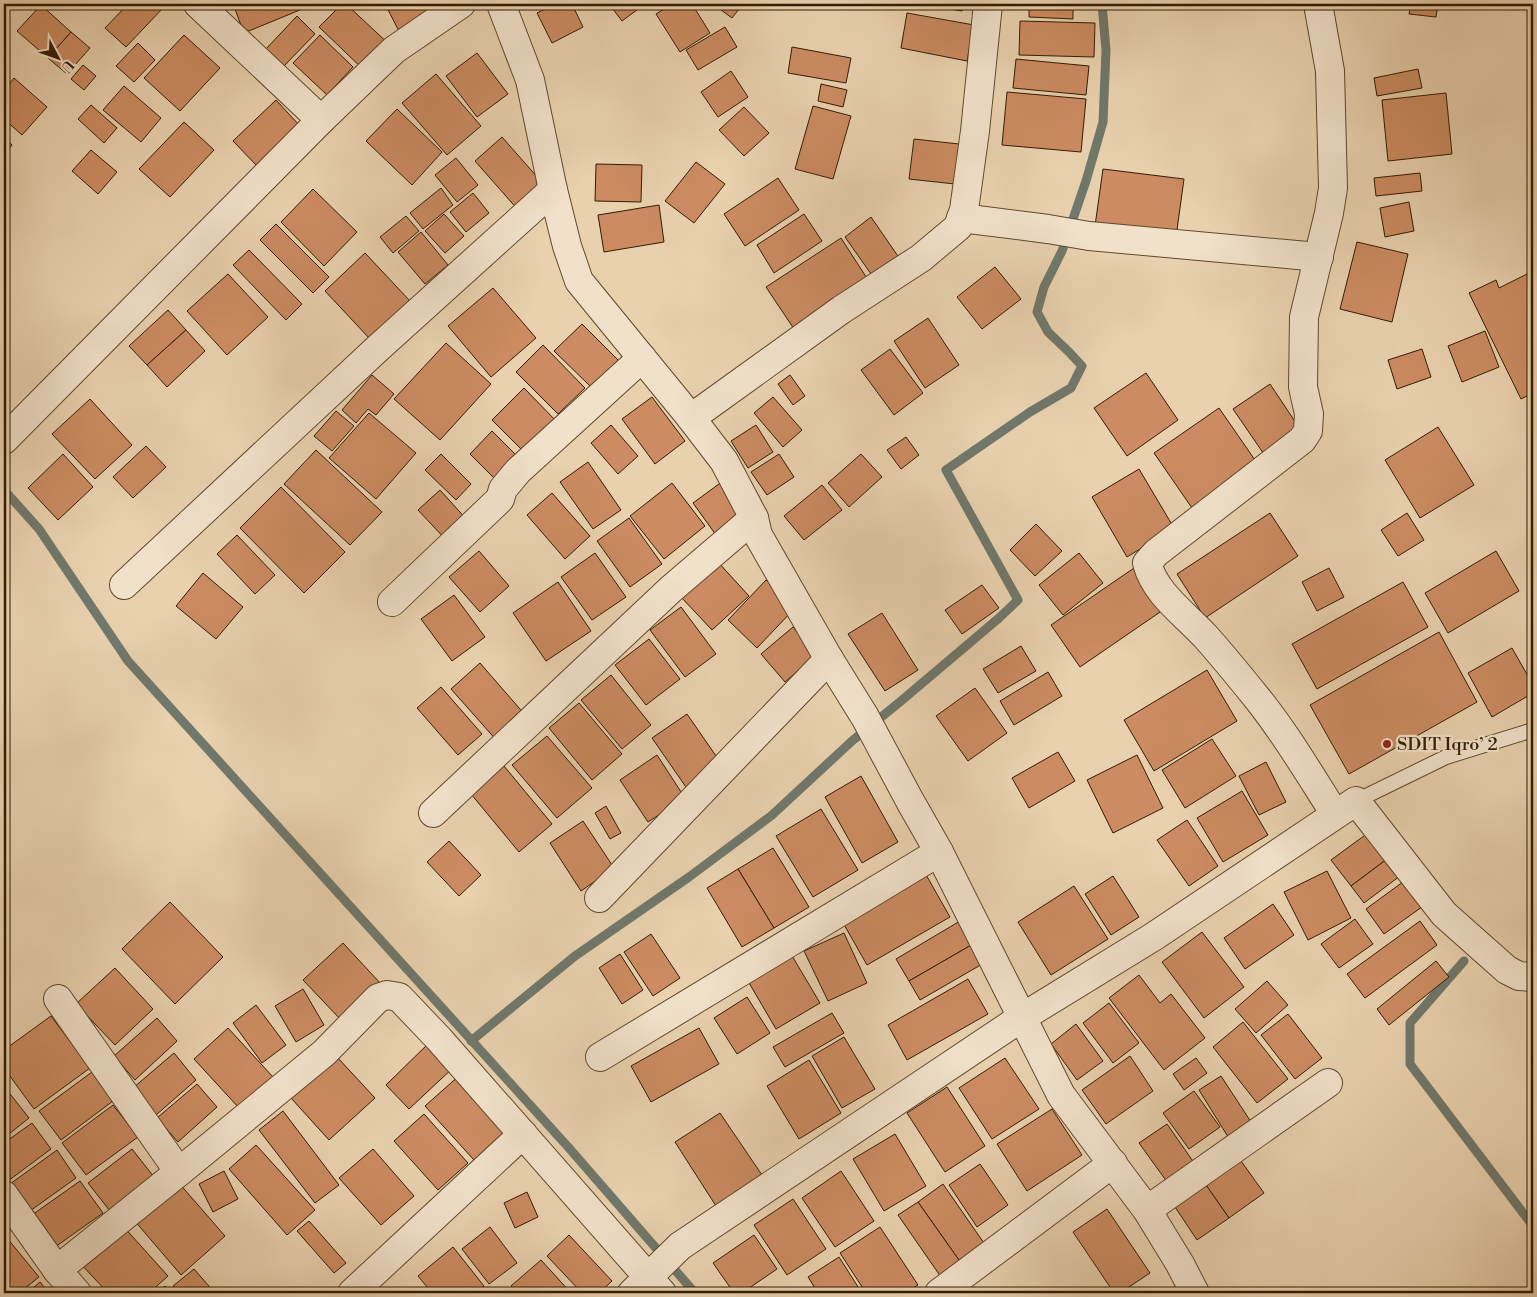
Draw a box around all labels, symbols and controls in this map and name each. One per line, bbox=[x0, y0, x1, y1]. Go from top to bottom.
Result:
north arrow bbox=[32, 32, 82, 82]
text: U bbox=[57, 56, 77, 76]
place label: SDIT Iqro’ 2 bbox=[1397, 733, 1498, 756]
marker: SDIT Iqro’ 2 bbox=[1381, 738, 1393, 750]

